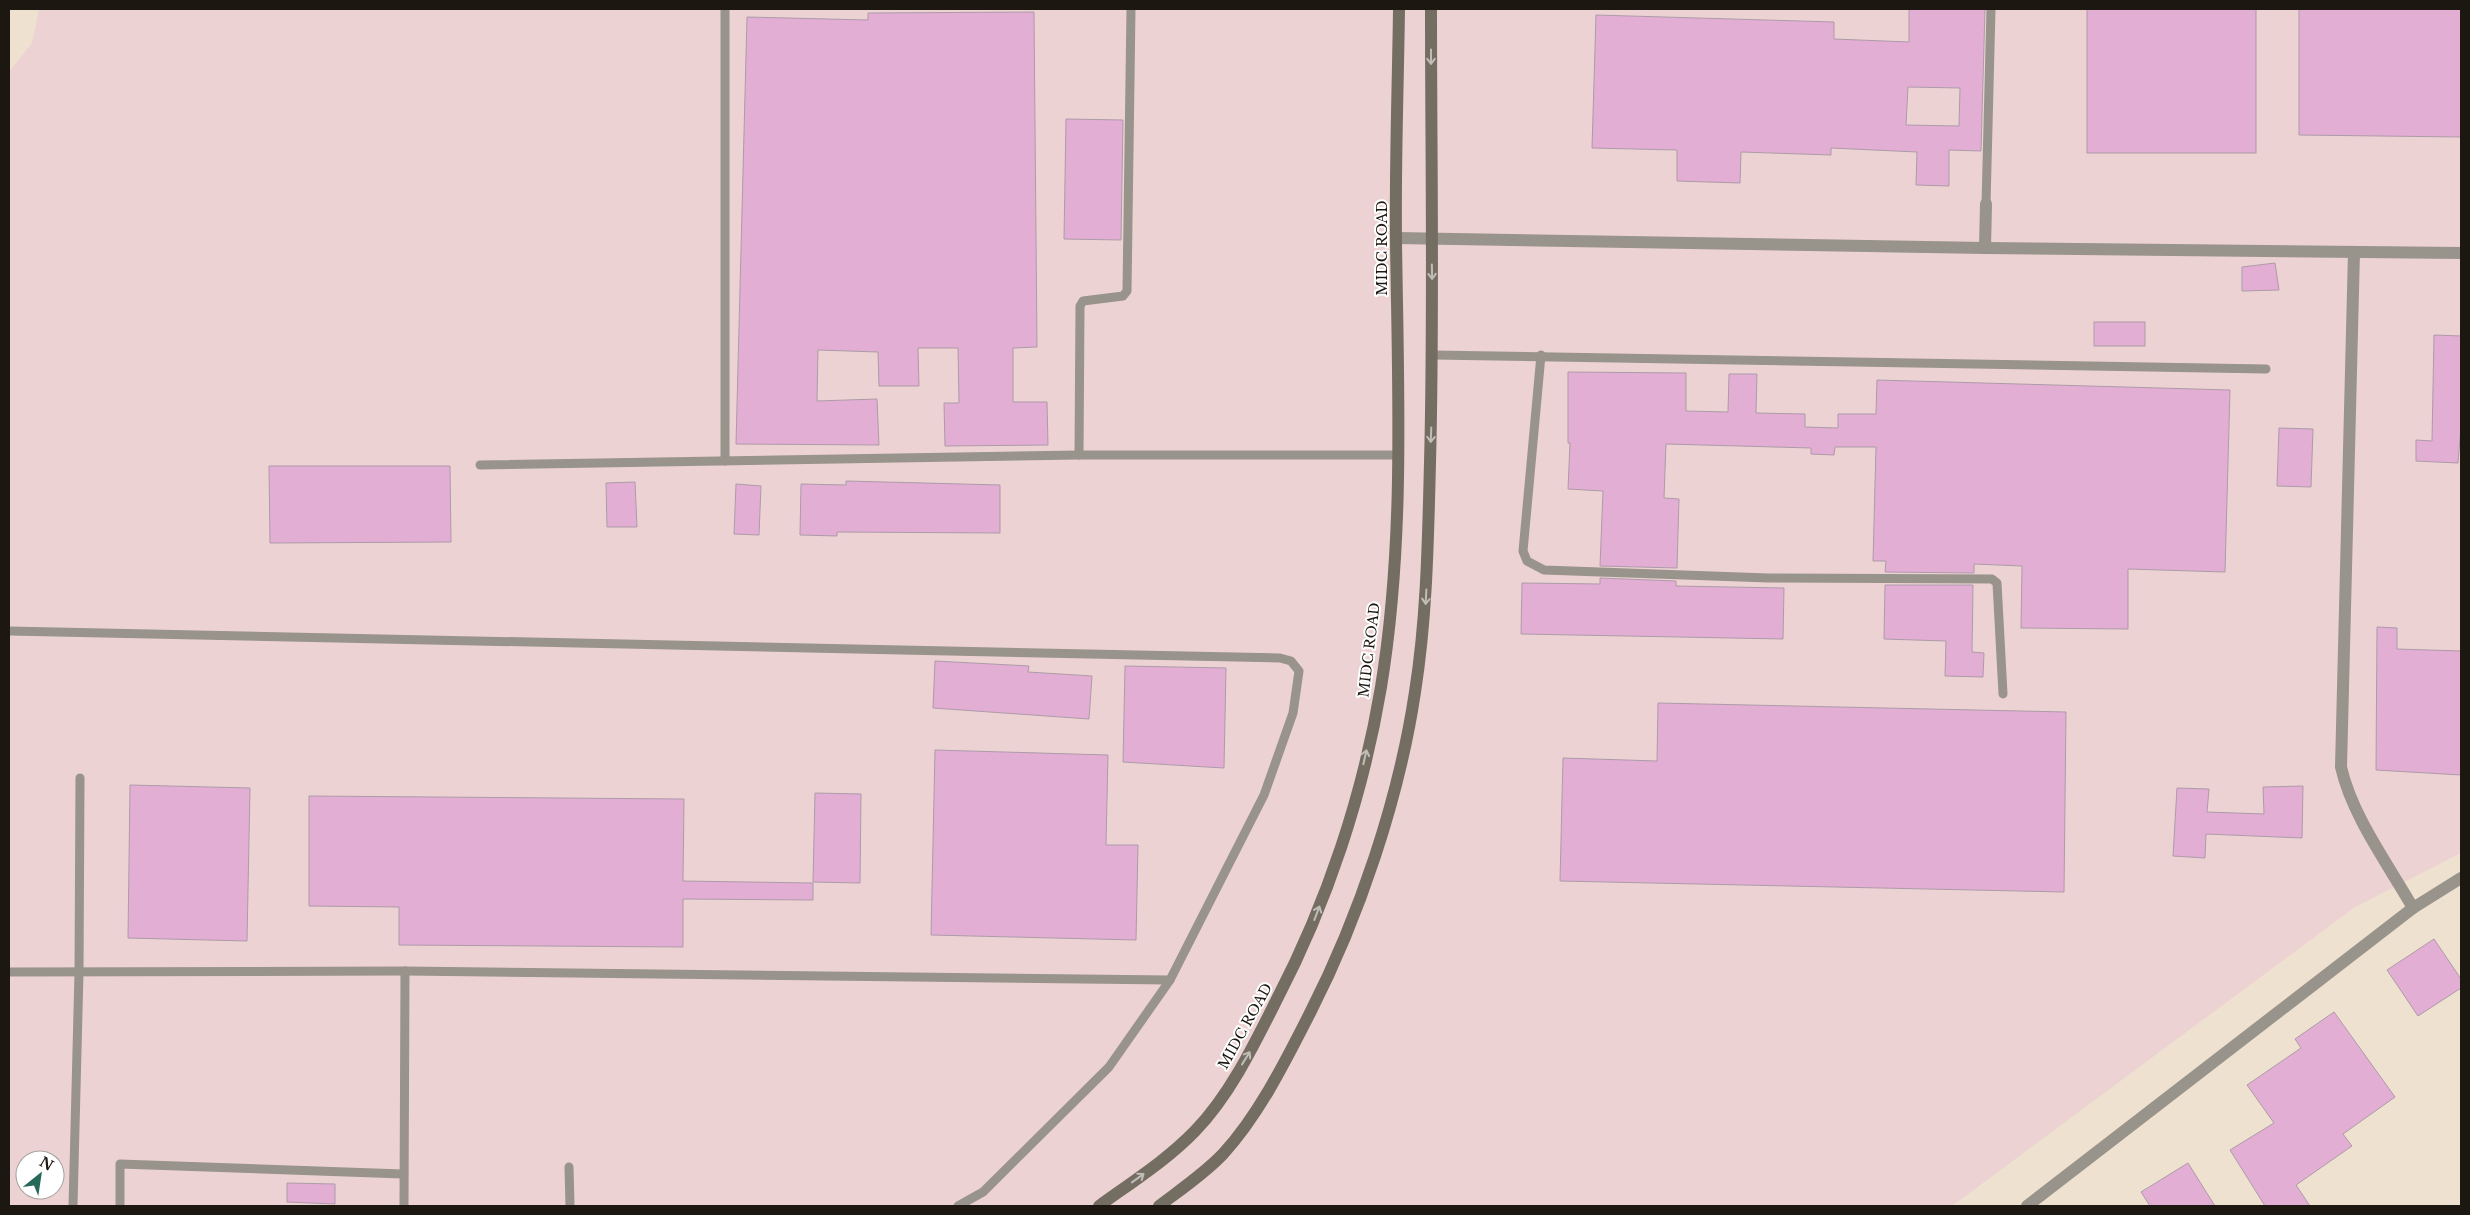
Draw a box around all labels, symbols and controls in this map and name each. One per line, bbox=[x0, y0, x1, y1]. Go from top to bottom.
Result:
one-way arrow bbox=[1426, 49, 1436, 65]
street label: MIDC ROAD bbox=[1373, 200, 1391, 296]
one-way arrow bbox=[1427, 264, 1437, 280]
one-way arrow bbox=[1426, 426, 1436, 443]
one-way arrow bbox=[1421, 589, 1430, 605]
street label: MIDC ROAD bbox=[1354, 602, 1384, 698]
one-way arrow bbox=[1361, 750, 1370, 766]
one-way arrow bbox=[1313, 905, 1322, 921]
street label: MIDC ROAD bbox=[1214, 980, 1276, 1072]
one-way arrow bbox=[1242, 1052, 1252, 1066]
north arrow bbox=[15, 1150, 65, 1200]
text: N bbox=[36, 1153, 57, 1175]
one-way arrow bbox=[1131, 1172, 1144, 1183]

